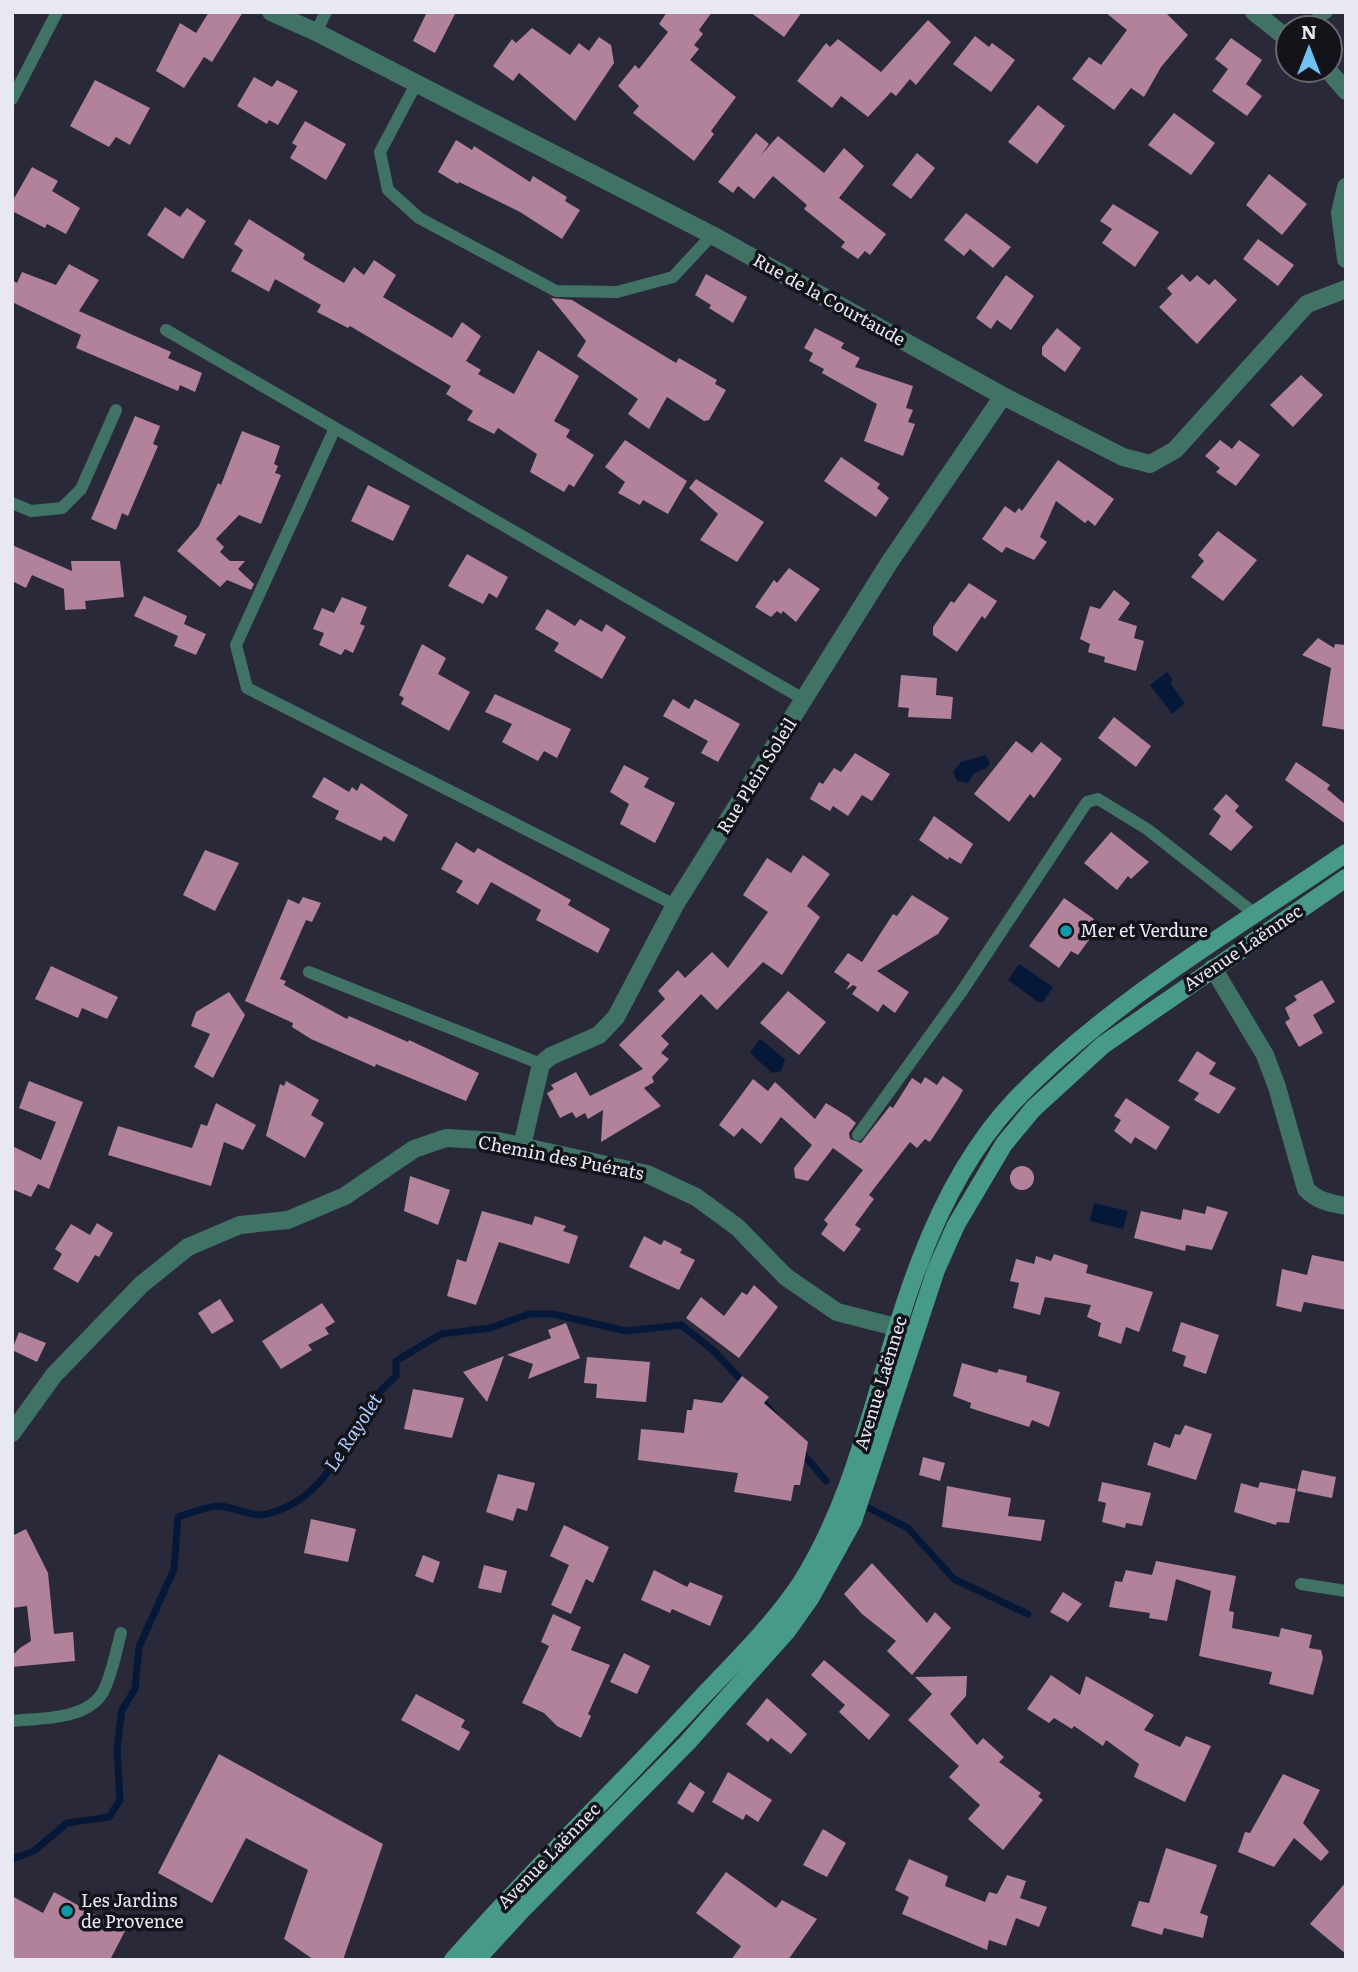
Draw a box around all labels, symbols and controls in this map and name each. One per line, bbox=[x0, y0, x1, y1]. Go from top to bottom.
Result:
north arrow bbox=[1274, 14, 1344, 84]
text: N bbox=[1301, 17, 1317, 45]
street label: Rue de la Courtaude bbox=[749, 246, 911, 352]
street label: Rue Plein Soleil bbox=[709, 712, 802, 838]
street label: Avenue Laënnec bbox=[1177, 897, 1307, 997]
place label: Mer et Verdure bbox=[1080, 916, 1208, 943]
marker: Mer et Verdure bbox=[1058, 923, 1074, 939]
street label: Chemin des Puérats bbox=[476, 1127, 646, 1186]
street label: Avenue Laënnec bbox=[846, 1312, 913, 1453]
water label: Le Rayolet bbox=[316, 1386, 388, 1476]
street label: Avenue Laënnec bbox=[490, 1796, 606, 1914]
place label: Les Jardins de Provence bbox=[81, 1886, 184, 1934]
marker: Les Jardins de Provence bbox=[59, 1903, 75, 1919]

